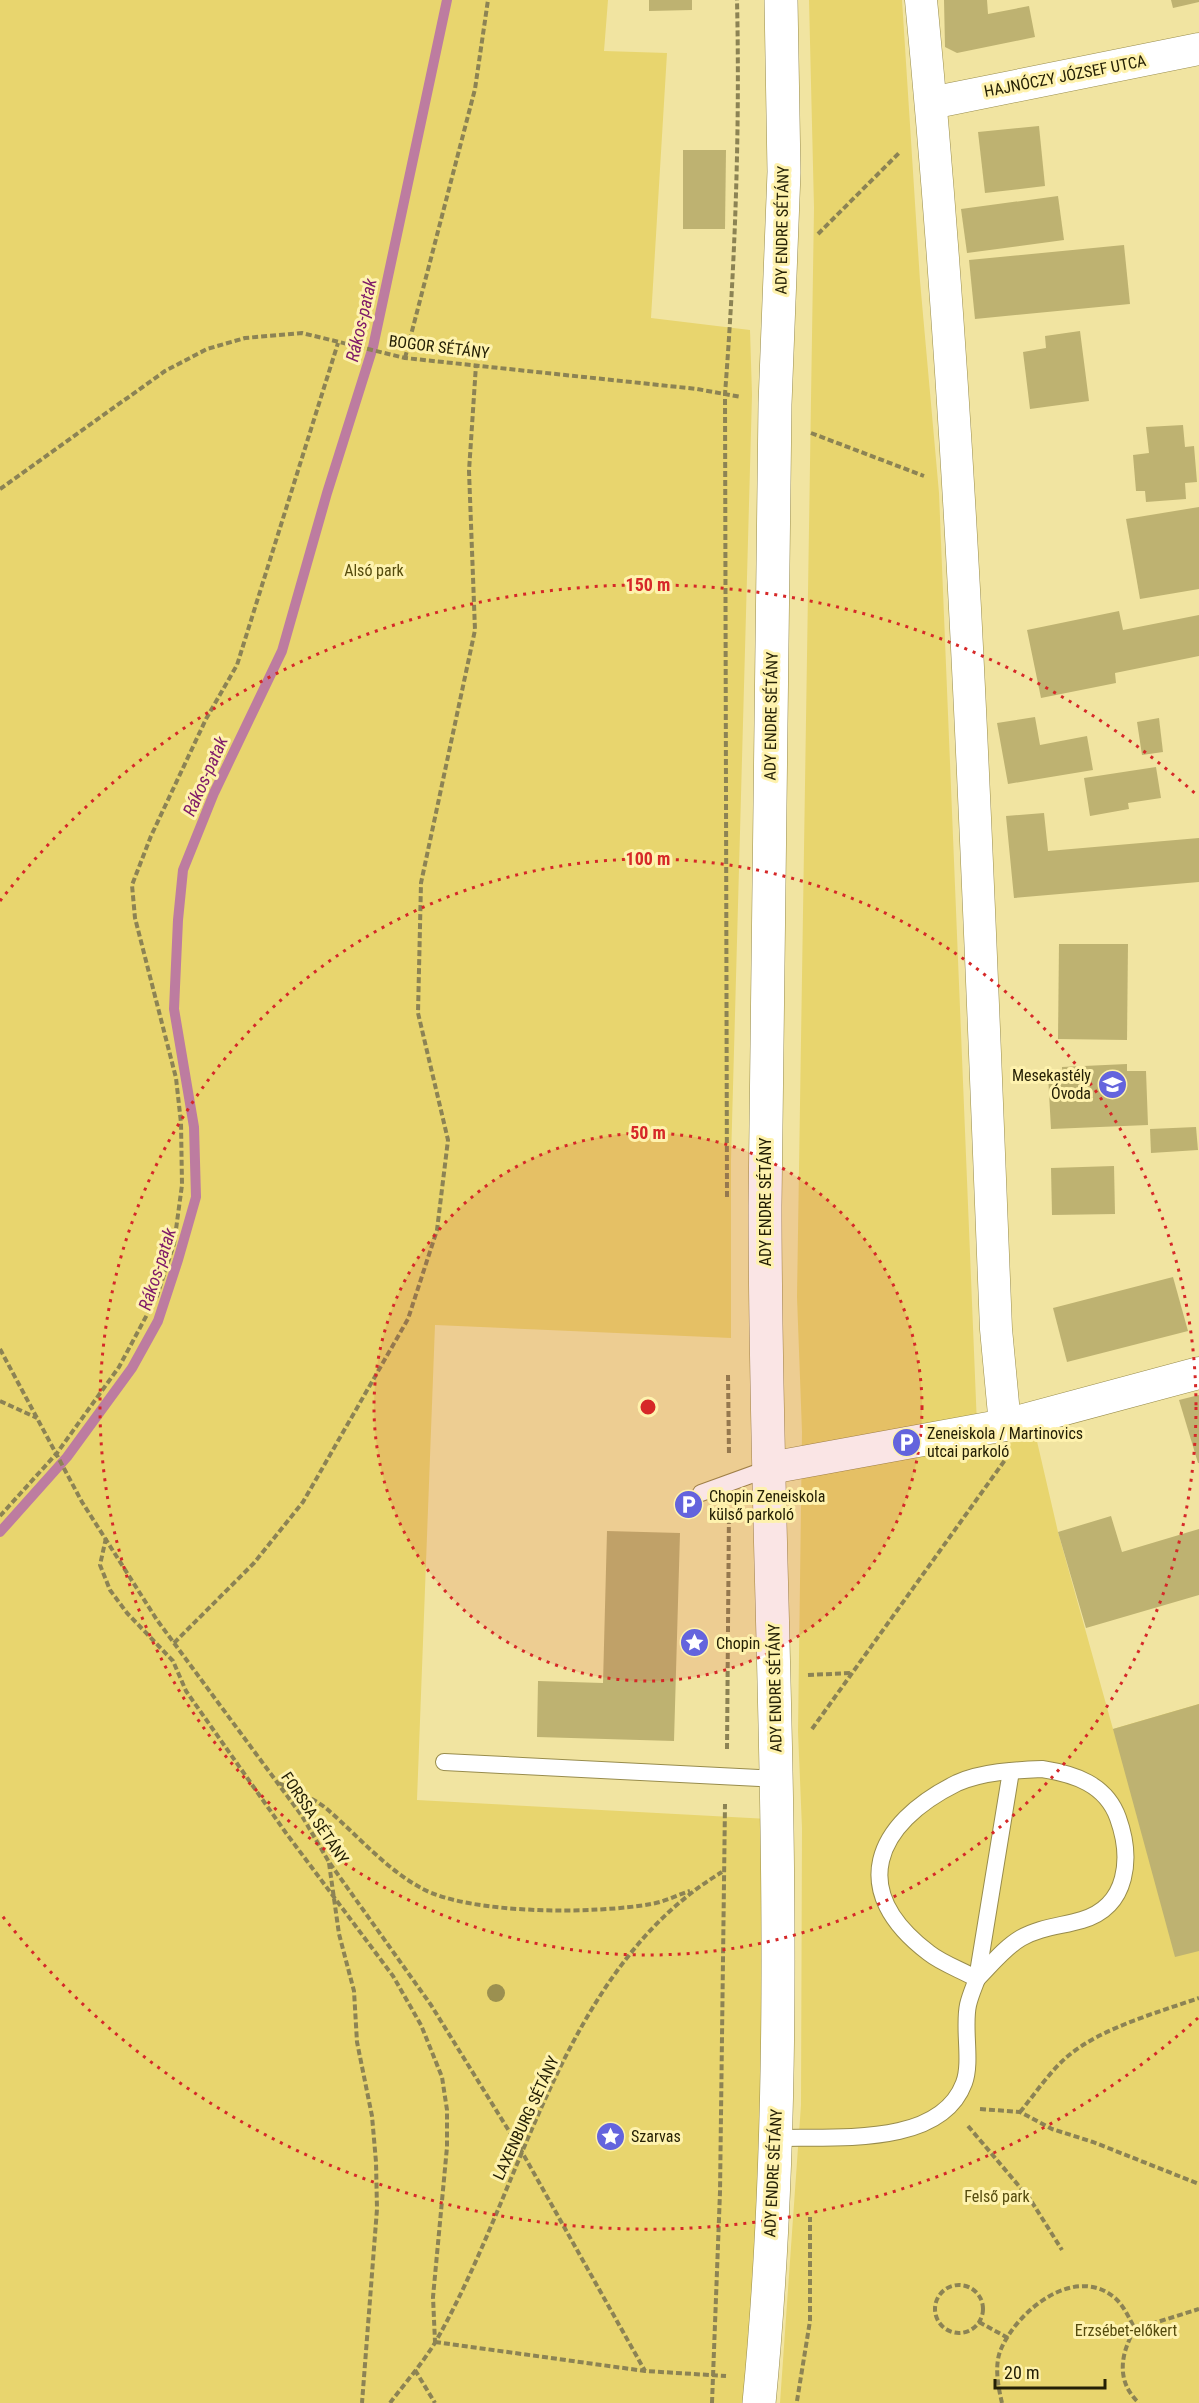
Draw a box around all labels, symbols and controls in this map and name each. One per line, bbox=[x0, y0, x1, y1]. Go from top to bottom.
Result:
street label: HAJNÓCZY JÓZSEF UTCA bbox=[982, 50, 1148, 101]
street label: ADY ENDRE SÉTÁNY bbox=[771, 165, 793, 294]
water label: Rákos-patak bbox=[341, 275, 381, 364]
street label: BOGOR SÉTÁNY bbox=[388, 331, 491, 363]
park label: Alsó park bbox=[344, 561, 405, 580]
text: 150 m bbox=[626, 574, 670, 595]
street label: ADY ENDRE SÉTÁNY bbox=[760, 651, 782, 780]
water label: Rákos-patak bbox=[178, 732, 232, 819]
text: 100 m bbox=[626, 848, 670, 869]
place label: Mesekastély Óvoda bbox=[1012, 1066, 1091, 1103]
school or university icon: Mesekastély Óvoda bbox=[1096, 1068, 1128, 1100]
text: 50 m bbox=[630, 1122, 666, 1143]
street label: ADY ENDRE SÉTÁNY bbox=[756, 1137, 775, 1266]
water label: Rákos-patak bbox=[134, 1224, 180, 1313]
centre of rings bbox=[638, 1397, 658, 1417]
place label: Zeneiskola / Martinovics utcai parkoló bbox=[927, 1424, 1083, 1461]
parking icon: Zeneiskola / Martinovics utcai parkoló bbox=[890, 1426, 922, 1458]
place label: Chopin Zeneiskola külső parkoló bbox=[709, 1487, 825, 1524]
parking icon: Chopin Zeneiskola külső parkoló bbox=[672, 1489, 704, 1521]
street label: ADY ENDRE SÉTÁNY bbox=[764, 1623, 786, 1752]
place icon: Chopin bbox=[679, 1627, 711, 1659]
place label: Chopin bbox=[716, 1634, 760, 1653]
street label: FORSSA SÉTÁNY bbox=[277, 1768, 353, 1868]
street label: LAXENBURG SÉTÁNY bbox=[489, 2053, 563, 2183]
street label: ADY ENDRE SÉTÁNY bbox=[760, 2108, 786, 2238]
place icon: Szarvas bbox=[594, 2120, 626, 2152]
place label: Szarvas bbox=[631, 2127, 681, 2146]
park label: Felső park bbox=[964, 2187, 1030, 2206]
park label: Erzsébet-előkert bbox=[1075, 2321, 1178, 2340]
scale bar bbox=[995, 2352, 1104, 2390]
text: 20 m bbox=[1004, 2362, 1039, 2383]

